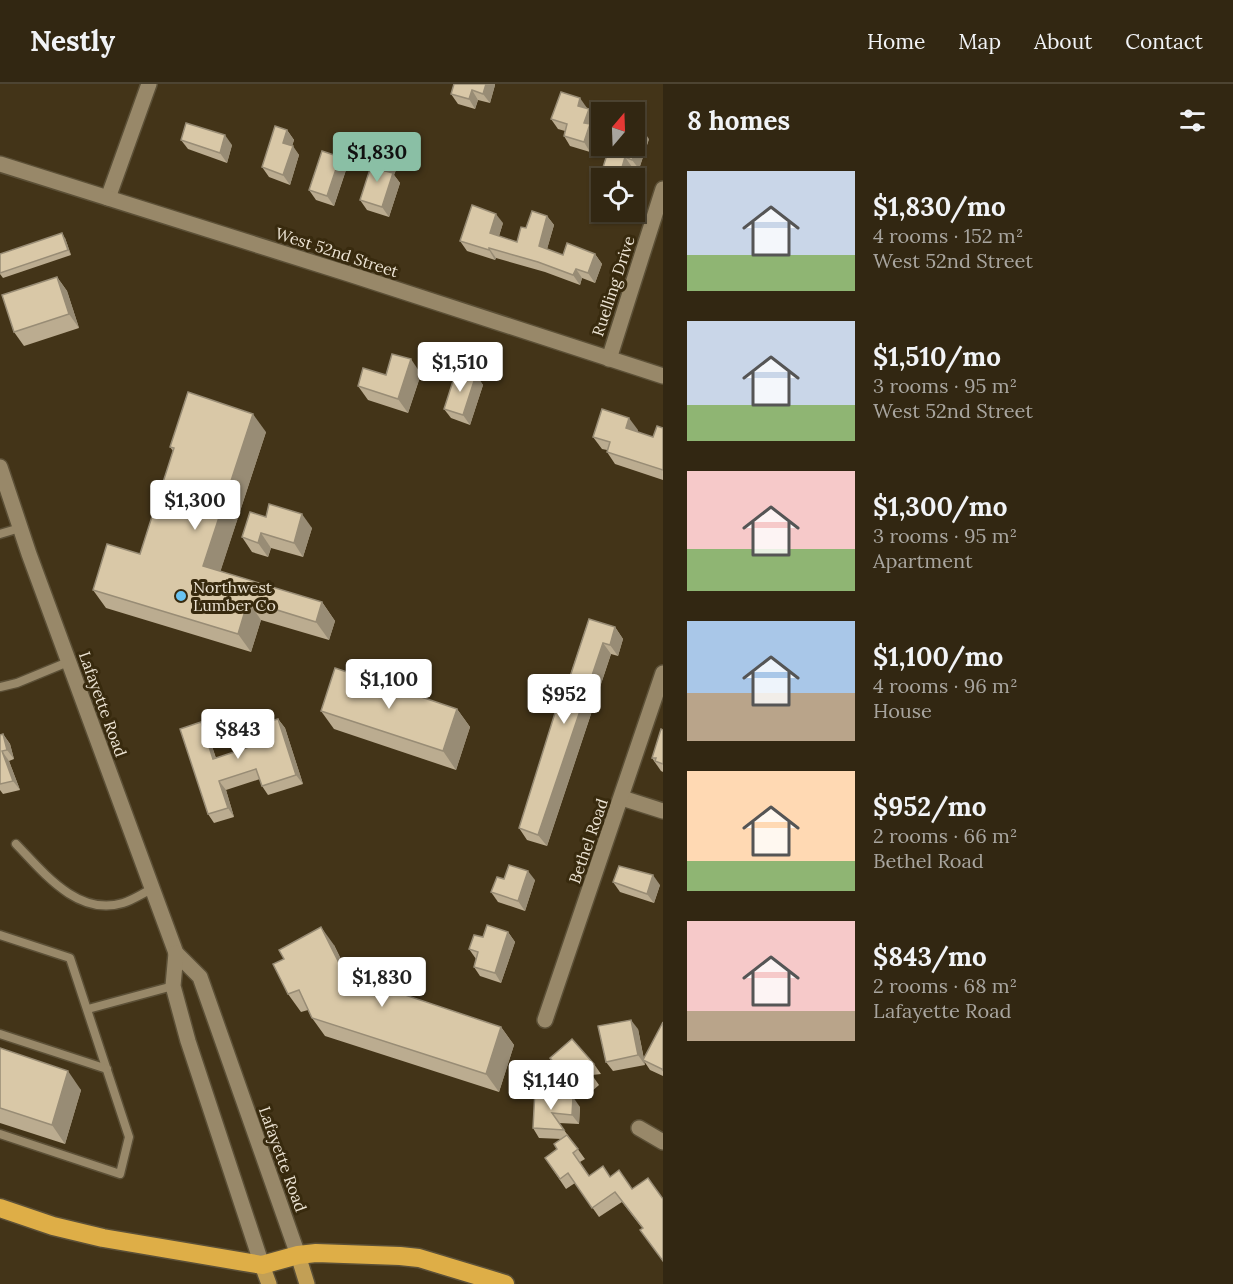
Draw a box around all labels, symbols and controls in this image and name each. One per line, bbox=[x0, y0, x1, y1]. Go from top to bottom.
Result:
text: Nestly bbox=[30, 23, 115, 59]
text: Home bbox=[867, 28, 925, 55]
text: Map bbox=[958, 28, 1001, 55]
text: About bbox=[1034, 28, 1092, 55]
text: Contact bbox=[1125, 28, 1203, 55]
north arrow bbox=[591, 102, 645, 156]
map controls bbox=[591, 102, 645, 222]
text: 8 homes bbox=[687, 104, 790, 137]
icon: filters bbox=[1176, 104, 1209, 137]
pin: $1,830 bbox=[328, 132, 426, 183]
text: $1,830 bbox=[347, 139, 407, 164]
button: locate bbox=[591, 168, 645, 222]
text: $1,830/mo bbox=[873, 190, 1006, 223]
icon: home bbox=[735, 195, 807, 267]
street label: West 52nd Street bbox=[273, 223, 402, 282]
text: 4 rooms · 152 m² bbox=[873, 223, 1023, 248]
street label: Ruelling Drive bbox=[587, 233, 639, 339]
text: West 52nd Street bbox=[873, 248, 1033, 273]
text: $1,510/mo bbox=[873, 340, 1001, 373]
pin: $1,510 bbox=[411, 342, 509, 393]
icon: home bbox=[735, 345, 807, 417]
text: $1,510 bbox=[432, 349, 488, 374]
text: 3 rooms · 95 m² bbox=[873, 373, 1017, 398]
text: West 52nd Street bbox=[873, 398, 1033, 423]
pin: $1,300 bbox=[146, 480, 244, 531]
text: $1,300 bbox=[164, 487, 226, 512]
text: $1,300/mo bbox=[873, 490, 1007, 523]
icon: home bbox=[735, 495, 807, 567]
text: 3 rooms · 95 m² bbox=[873, 523, 1017, 548]
text: Apartment bbox=[873, 548, 973, 573]
place label: Northwest Lumber Co bbox=[193, 577, 276, 615]
marker: Northwest Lumber Co bbox=[174, 589, 188, 603]
text: $1,100/mo bbox=[873, 640, 1003, 673]
icon: home bbox=[735, 645, 807, 717]
street label: Lafayette Road bbox=[75, 649, 131, 760]
pin: $1,100 bbox=[340, 659, 438, 710]
text: $1,100 bbox=[360, 666, 418, 691]
text: 4 rooms · 96 m² bbox=[873, 673, 1018, 698]
pin: $952 bbox=[528, 674, 600, 725]
text: $952 bbox=[542, 681, 586, 706]
text: House bbox=[873, 698, 932, 723]
pin: $843 bbox=[202, 709, 274, 760]
text: $843 bbox=[215, 716, 261, 741]
text: $952/mo bbox=[873, 790, 986, 823]
street label: Bethel Road bbox=[564, 795, 612, 886]
icon: home bbox=[735, 795, 807, 867]
text: 2 rooms · 66 m² bbox=[873, 823, 1018, 848]
text: Bethel Road bbox=[873, 848, 984, 873]
text: $843/mo bbox=[873, 940, 987, 973]
icon: home bbox=[735, 945, 807, 1017]
pin: $1,830 bbox=[333, 957, 431, 1008]
text: $1,830 bbox=[352, 964, 412, 989]
text: 2 rooms · 68 m² bbox=[873, 973, 1017, 998]
text: Lafayette Road bbox=[873, 998, 1011, 1023]
pin: $1,140 bbox=[502, 1060, 600, 1111]
text: $1,140 bbox=[523, 1067, 579, 1092]
street label: Lafayette Road bbox=[255, 1104, 311, 1215]

